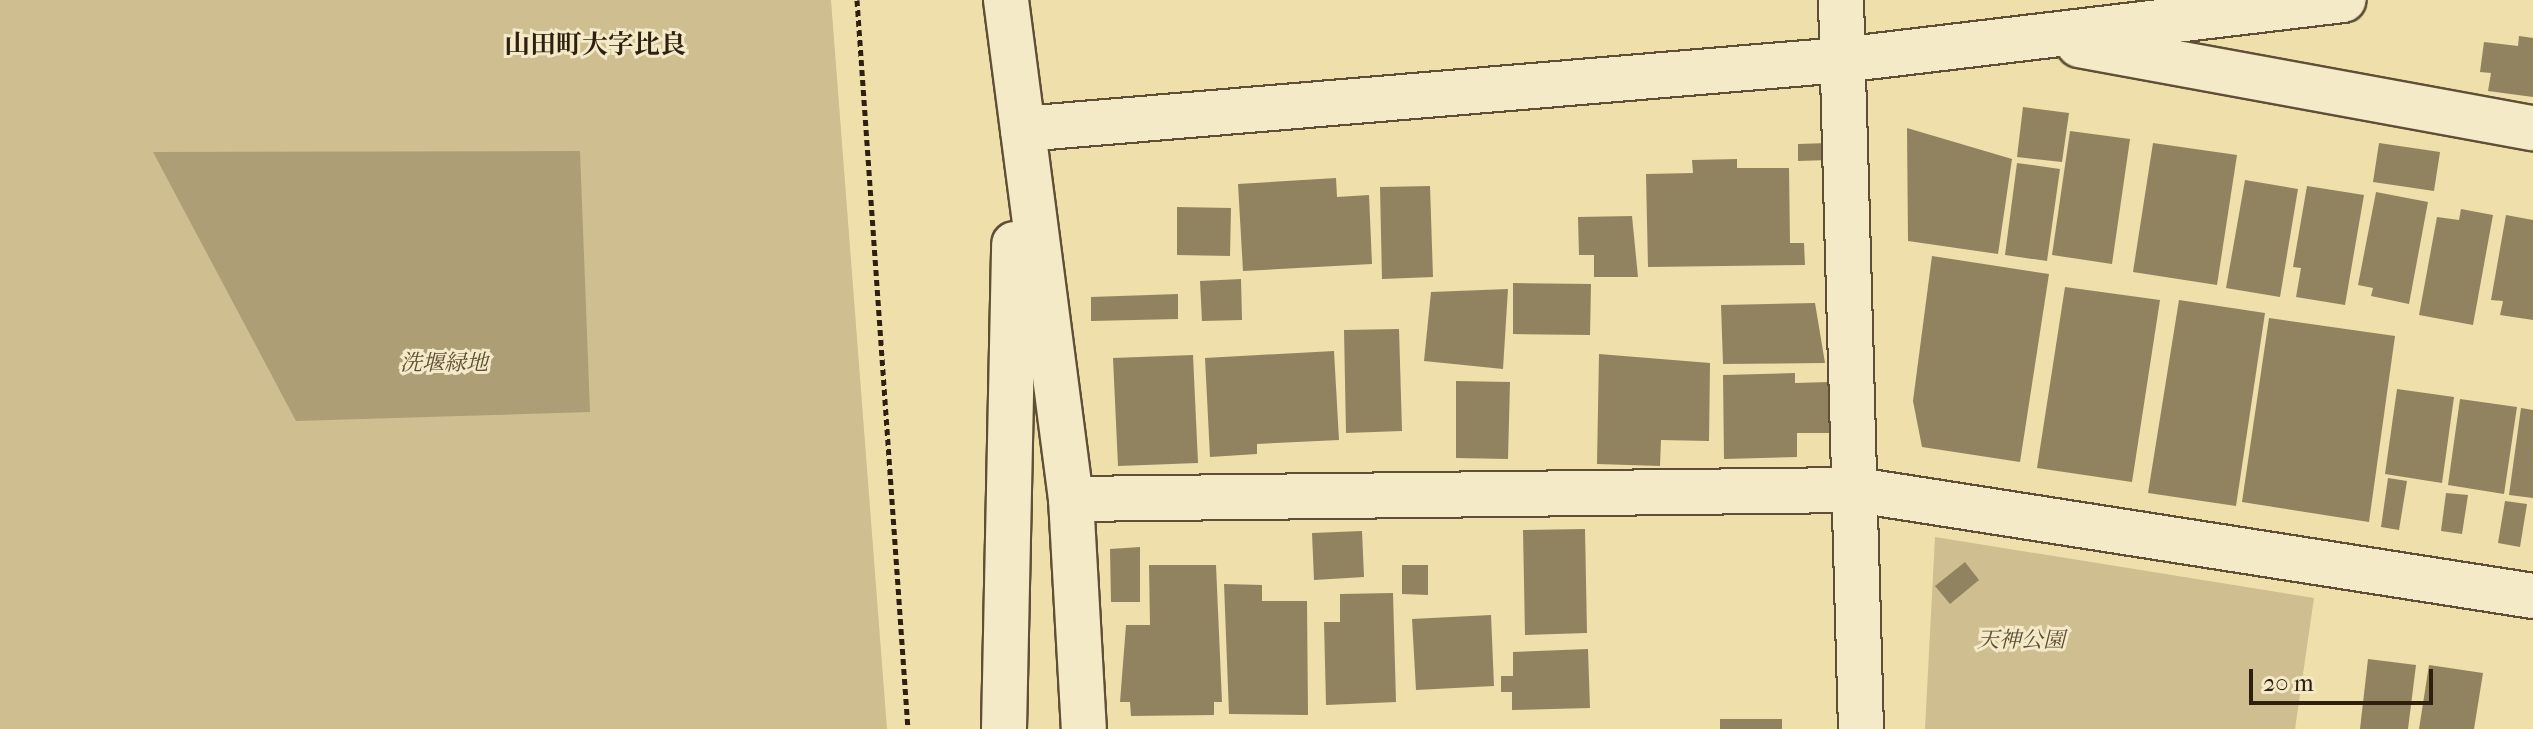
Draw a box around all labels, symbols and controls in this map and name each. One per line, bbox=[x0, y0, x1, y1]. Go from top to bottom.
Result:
district label: 山田町大字比良 bbox=[504, 29, 686, 61]
park label: 洗堰緑地 bbox=[400, 351, 488, 377]
park label: 天神公園 bbox=[1977, 628, 2065, 654]
scale bar bbox=[2253, 653, 2437, 703]
text: 20 m bbox=[2263, 669, 2314, 697]

